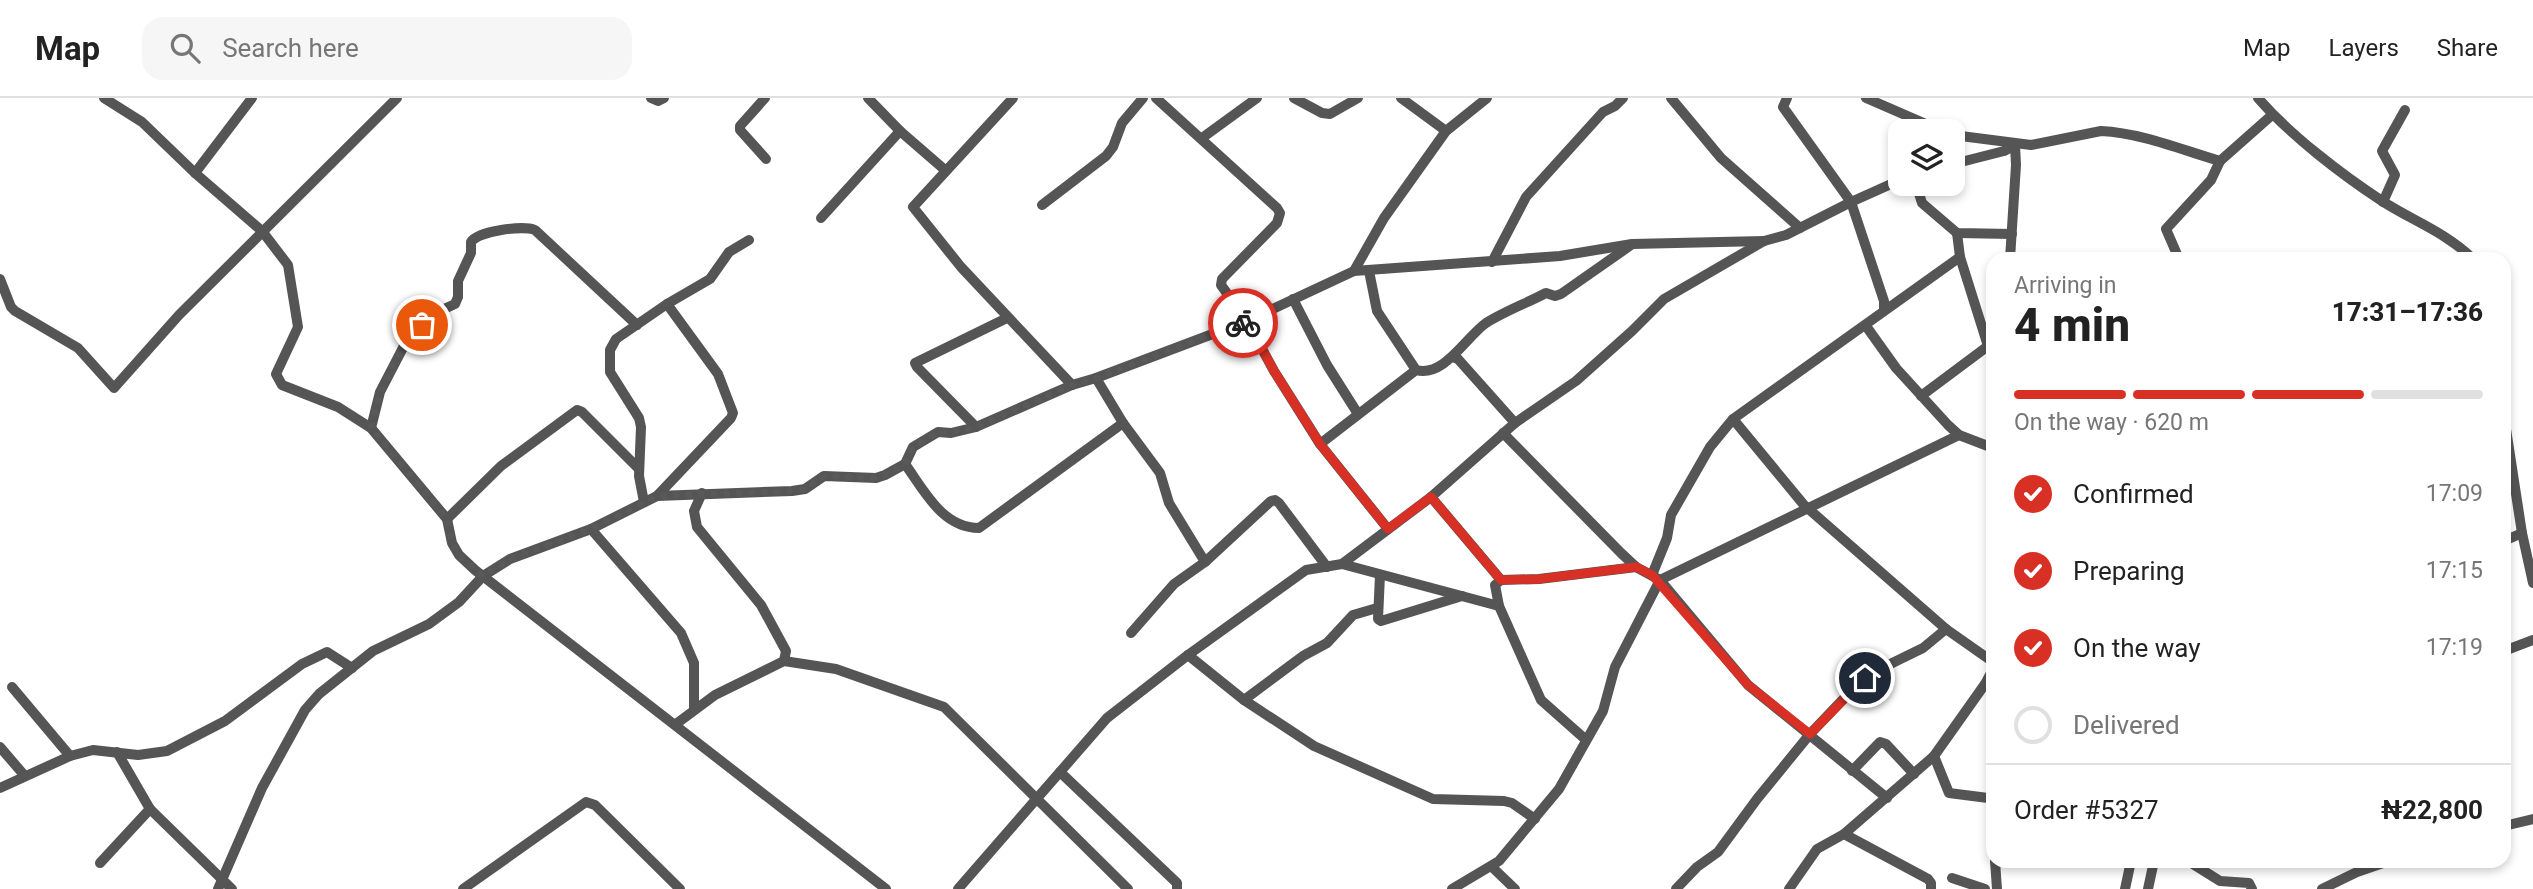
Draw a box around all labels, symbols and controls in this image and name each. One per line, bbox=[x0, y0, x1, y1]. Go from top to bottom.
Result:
search box bbox=[142, 17, 632, 80]
text: Map bbox=[35, 29, 100, 68]
icon: search bbox=[166, 29, 204, 67]
text: Search here bbox=[222, 33, 359, 63]
text: Map bbox=[2243, 34, 2291, 62]
text: Layers bbox=[2329, 34, 2399, 62]
text: Share bbox=[2437, 34, 2498, 62]
map controls bbox=[1888, 119, 1965, 196]
button: layers bbox=[1888, 119, 1965, 196]
text: Arriving in bbox=[2014, 272, 2117, 299]
courier bbox=[1208, 288, 1278, 358]
pin bbox=[392, 295, 452, 355]
text: 17:31–17:36 bbox=[2332, 297, 2483, 327]
text: 4 min bbox=[2014, 298, 2130, 352]
icon: bike bbox=[1224, 304, 1262, 342]
icon: bag bbox=[403, 306, 441, 344]
text: On the way · 620 m bbox=[2014, 409, 2209, 436]
icon: check bbox=[2014, 475, 2052, 513]
text: Confirmed bbox=[2073, 479, 2194, 509]
text: 17:09 bbox=[2426, 480, 2483, 507]
icon: check bbox=[2014, 552, 2052, 590]
text: Preparing bbox=[2073, 556, 2185, 586]
text: 17:15 bbox=[2426, 557, 2483, 584]
icon: check bbox=[2014, 629, 2052, 667]
text: On the way bbox=[2073, 633, 2201, 663]
text: 17:19 bbox=[2426, 634, 2483, 661]
pin bbox=[1835, 648, 1895, 708]
icon: home bbox=[1846, 659, 1884, 697]
text: Delivered bbox=[2073, 710, 2180, 740]
text: Order #5327 bbox=[2014, 795, 2159, 825]
text: ₦22,800 bbox=[2381, 795, 2483, 825]

